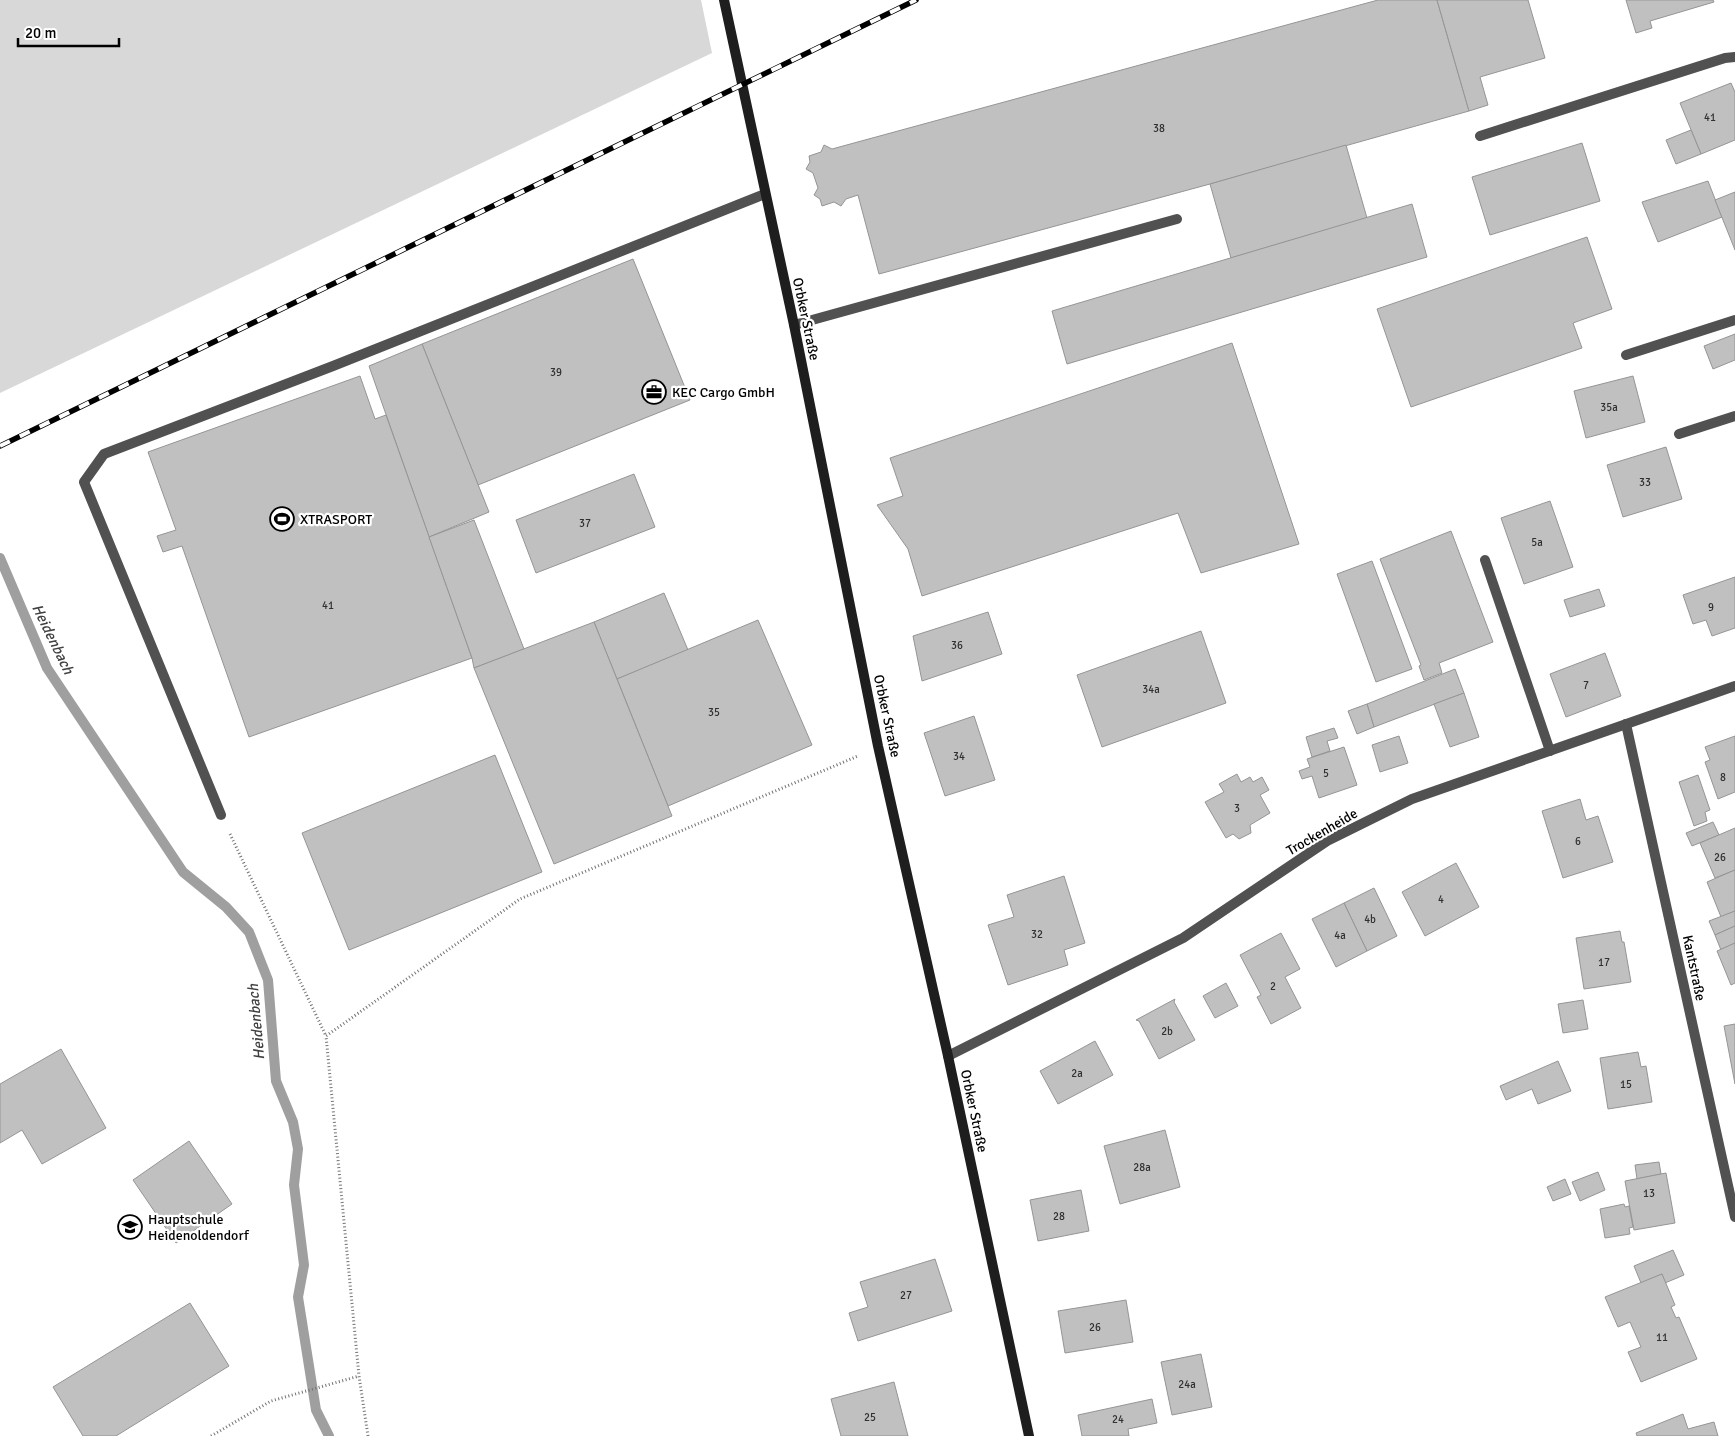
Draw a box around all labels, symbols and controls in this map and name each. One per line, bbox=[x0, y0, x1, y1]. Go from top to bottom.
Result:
scale bar bbox=[18, 15, 119, 47]
text: 20 m bbox=[25, 24, 56, 42]
house number: 41 bbox=[1704, 111, 1716, 124]
house number: 38 bbox=[1153, 122, 1165, 135]
street label: Orbker Straße bbox=[789, 276, 823, 362]
house number: 39 bbox=[550, 366, 562, 379]
office icon: KEC Cargo GmbH bbox=[641, 379, 667, 405]
place label: KEC Cargo GmbH bbox=[672, 384, 775, 401]
house number: 35a bbox=[1600, 401, 1618, 414]
house number: 33 bbox=[1639, 476, 1651, 489]
sports icon: XTRASPORT bbox=[269, 506, 295, 532]
place label: XTRASPORT bbox=[300, 511, 372, 528]
house number: 37 bbox=[579, 517, 591, 530]
house number: 5a bbox=[1531, 536, 1543, 549]
house number: 41 bbox=[322, 599, 334, 612]
water label: Heidenbach bbox=[28, 601, 78, 678]
house number: 9 bbox=[1708, 601, 1714, 614]
house number: 36 bbox=[951, 639, 963, 652]
street label: Orbker Straße bbox=[870, 673, 904, 759]
house number: 7 bbox=[1583, 679, 1589, 692]
house number: 34a bbox=[1142, 683, 1160, 696]
house number: 35 bbox=[708, 706, 720, 719]
house number: 34 bbox=[953, 750, 965, 763]
house number: 5 bbox=[1323, 767, 1329, 780]
house number: 8 bbox=[1720, 771, 1726, 784]
house number: 3 bbox=[1234, 802, 1240, 815]
street label: Trockenheide bbox=[1283, 805, 1361, 859]
house number: 6 bbox=[1575, 835, 1581, 848]
house number: 26 bbox=[1714, 851, 1726, 864]
house number: 4 bbox=[1438, 893, 1444, 906]
house number: 4b bbox=[1364, 913, 1376, 926]
house number: 32 bbox=[1031, 928, 1043, 941]
house number: 4a bbox=[1334, 929, 1346, 942]
street label: Kantstraße bbox=[1679, 933, 1709, 1003]
house number: 17 bbox=[1598, 956, 1610, 969]
house number: 2 bbox=[1270, 980, 1276, 993]
water label: Heidenbach bbox=[244, 983, 268, 1061]
house number: 2b bbox=[1161, 1025, 1173, 1038]
house number: 2a bbox=[1071, 1067, 1083, 1080]
street label: Orbker Straße bbox=[957, 1068, 991, 1154]
house number: 15 bbox=[1620, 1078, 1632, 1091]
house number: 28a bbox=[1133, 1161, 1151, 1174]
house number: 13 bbox=[1643, 1187, 1655, 1200]
house number: 28 bbox=[1053, 1210, 1065, 1223]
place label: Hauptschule Heidenoldendorf bbox=[148, 1211, 250, 1244]
school or university icon: Hauptschule Heidenoldendorf bbox=[117, 1214, 143, 1240]
house number: 27 bbox=[900, 1289, 912, 1302]
house number: 26 bbox=[1089, 1321, 1101, 1334]
house number: 11 bbox=[1656, 1331, 1668, 1344]
house number: 24a bbox=[1178, 1378, 1196, 1391]
house number: 25 bbox=[864, 1411, 876, 1424]
house number: 24 bbox=[1112, 1413, 1124, 1426]

